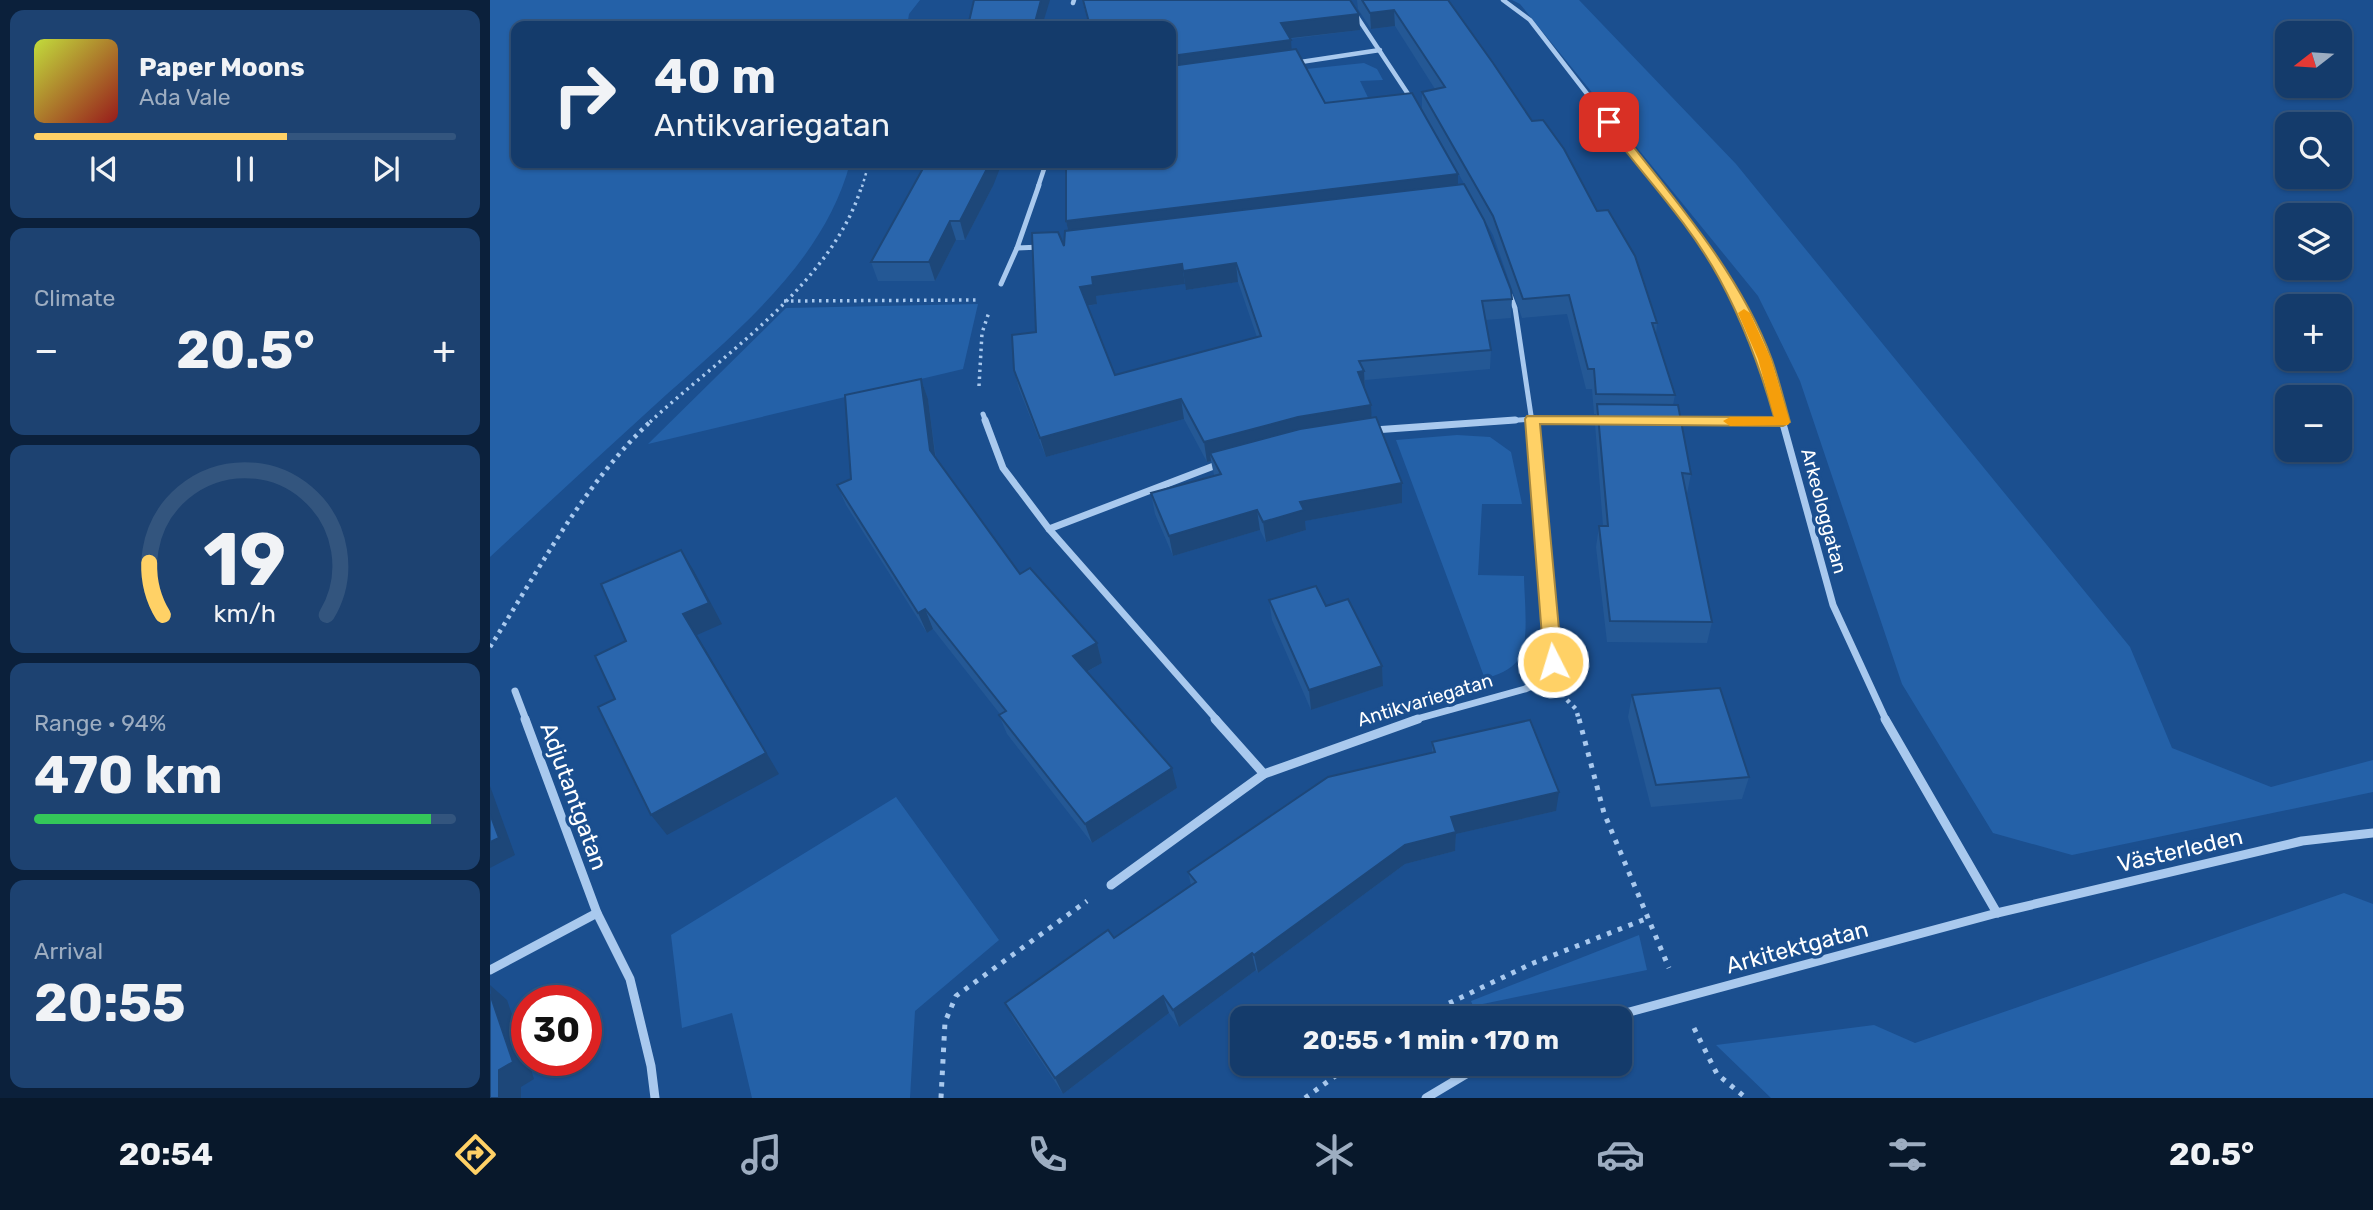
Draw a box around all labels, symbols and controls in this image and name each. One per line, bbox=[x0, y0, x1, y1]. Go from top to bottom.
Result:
north arrow bbox=[2275, 21, 2352, 98]
map controls bbox=[2275, 21, 2352, 462]
text: 40 m bbox=[654, 47, 776, 105]
icon: right bbox=[539, 49, 630, 140]
text: Paper Moons bbox=[139, 52, 305, 83]
text: Ada Vale bbox=[139, 83, 231, 111]
pin bbox=[1579, 92, 1639, 152]
icon: arrive bbox=[1590, 103, 1628, 141]
text: Antikvariegatan bbox=[654, 106, 890, 144]
button: search bbox=[2275, 112, 2352, 189]
icon: previous bbox=[85, 150, 123, 188]
icon: pause bbox=[226, 150, 264, 188]
icon: next bbox=[367, 150, 405, 188]
button: layers bbox=[2275, 203, 2352, 280]
text: Climate bbox=[34, 284, 115, 312]
button: + bbox=[2275, 294, 2352, 371]
text: 20.5° bbox=[176, 319, 315, 381]
text: − bbox=[34, 327, 59, 373]
text: + bbox=[432, 327, 456, 373]
button: − bbox=[2275, 385, 2352, 462]
street label: Arkeologgatan bbox=[1796, 446, 1852, 576]
text: 19 bbox=[204, 517, 286, 603]
text: km/h bbox=[214, 599, 276, 628]
position arrow bbox=[1516, 625, 1590, 699]
street label: Antikvariegatan bbox=[1355, 669, 1495, 731]
text: Range · 94% bbox=[34, 709, 166, 737]
street label: Adjutantgatan bbox=[534, 718, 614, 874]
text: 470 km bbox=[34, 744, 223, 806]
street label: Västerleden bbox=[2115, 822, 2245, 878]
street label: Arkitektgatan bbox=[1723, 915, 1871, 979]
text: Arrival bbox=[34, 937, 103, 965]
text: 20:55 bbox=[34, 972, 186, 1034]
speed limit sign: 30 bbox=[511, 985, 602, 1076]
text: 20:55 · 1 min · 170 m bbox=[1303, 1025, 1559, 1056]
icon: directions bbox=[451, 1130, 500, 1179]
icon: music bbox=[737, 1130, 786, 1179]
icon: phone bbox=[1023, 1130, 1072, 1179]
icon: climate bbox=[1310, 1130, 1359, 1179]
icon: car bbox=[1596, 1130, 1645, 1179]
icon: filters bbox=[1883, 1130, 1932, 1179]
text: 20:54 bbox=[119, 1135, 213, 1173]
text: 20.5° bbox=[2169, 1135, 2254, 1173]

